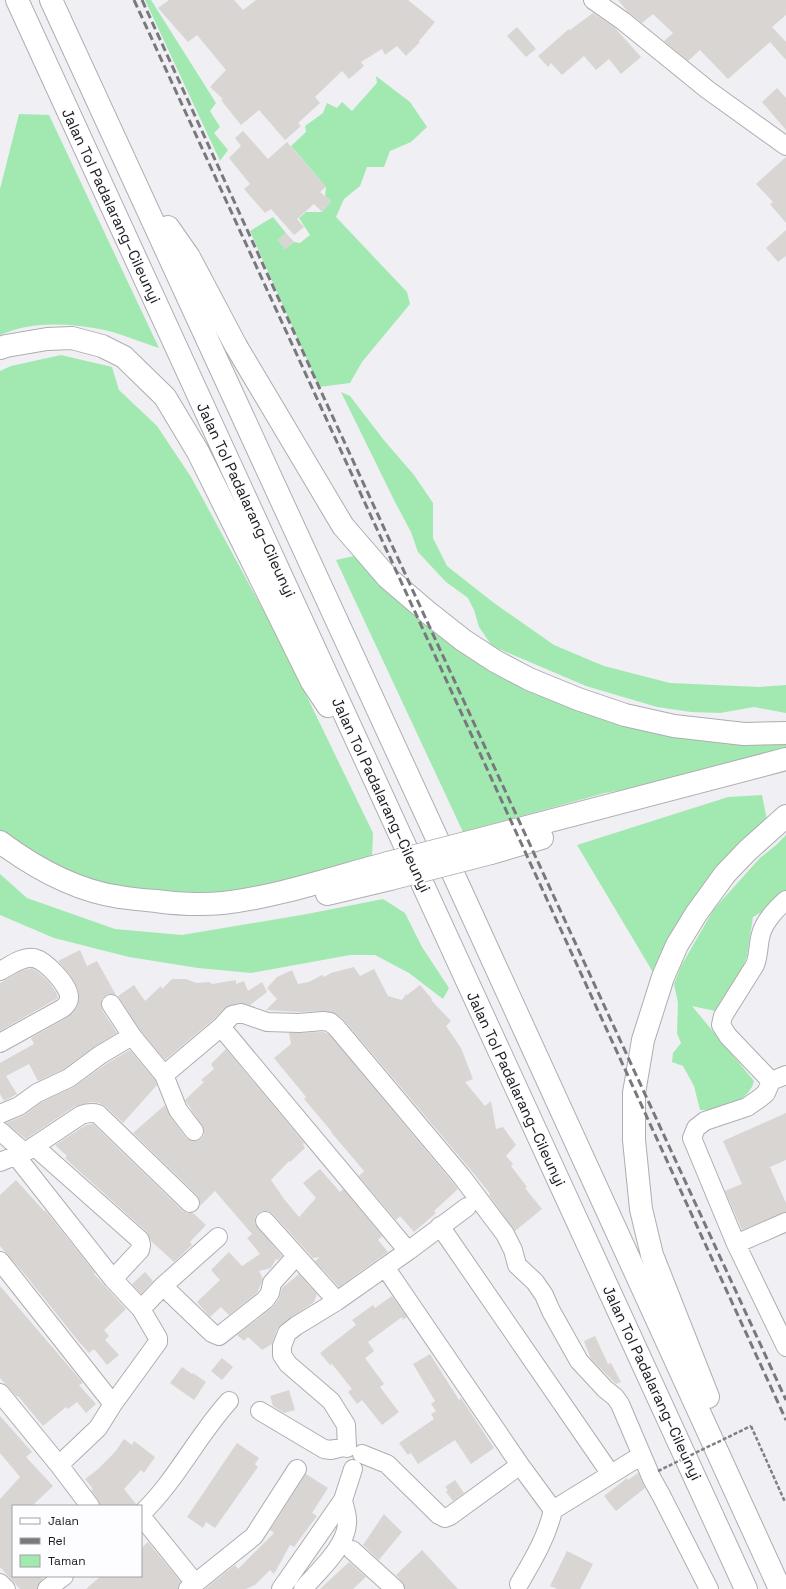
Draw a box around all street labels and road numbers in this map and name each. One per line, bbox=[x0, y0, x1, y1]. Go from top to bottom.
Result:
street label: Jalan Tol Padalarang–Cileunyi bbox=[58, 105, 165, 306]
street label: Jalan Tol Padalarang–Cileunyi bbox=[193, 399, 300, 600]
street label: Jalan Tol Padalarang–Cileunyi bbox=[328, 694, 435, 895]
street label: Jalan Tol Padalarang–Cileunyi bbox=[463, 988, 570, 1189]
street label: Jalan Tol Padalarang–Cileunyi bbox=[599, 1282, 706, 1483]

